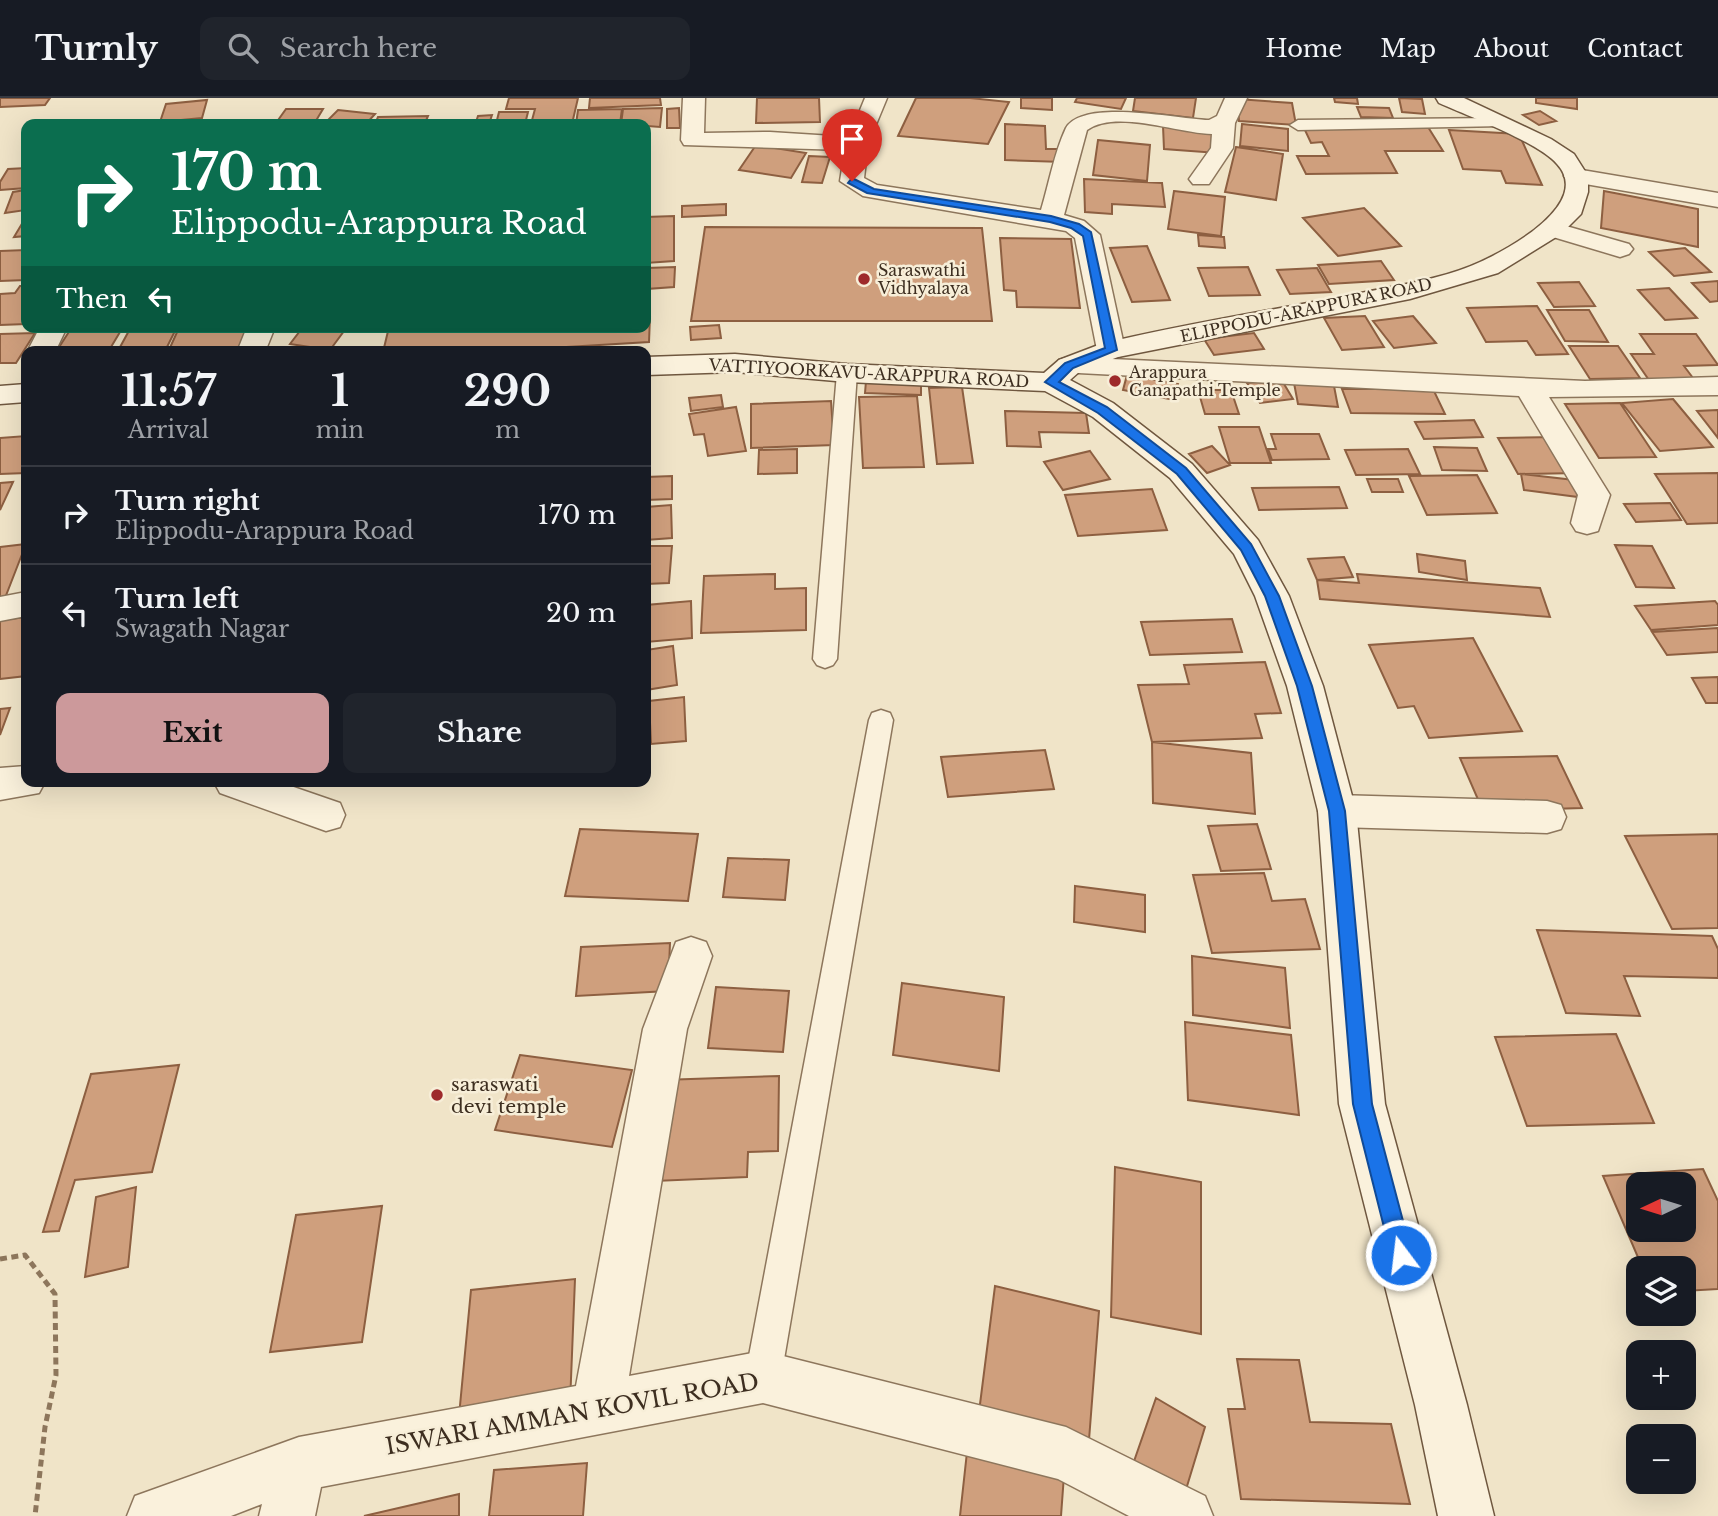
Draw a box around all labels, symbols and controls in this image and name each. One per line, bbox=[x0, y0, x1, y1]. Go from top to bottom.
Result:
search box bbox=[200, 17, 690, 80]
text: Turnly bbox=[35, 28, 158, 69]
icon: search bbox=[224, 29, 262, 67]
text: Search here bbox=[280, 32, 437, 64]
text: Home bbox=[1266, 34, 1342, 63]
text: Map bbox=[1380, 34, 1436, 63]
text: About bbox=[1474, 34, 1549, 63]
text: Contact bbox=[1587, 34, 1683, 63]
pin bbox=[822, 109, 882, 181]
icon: arrive bbox=[833, 120, 871, 158]
text: 170 m bbox=[171, 142, 322, 203]
icon: right bbox=[56, 147, 147, 238]
text: Elippodu-Arappura Road bbox=[171, 203, 587, 243]
place label: Saraswathi Vidhyalaya bbox=[877, 260, 969, 298]
marker: Saraswathi Vidhyalaya bbox=[856, 271, 872, 287]
street label: ELIPPODU-ARAPPURA ROAD bbox=[1178, 274, 1434, 346]
icon: left bbox=[142, 280, 180, 318]
text: Then bbox=[56, 283, 128, 315]
street label: VATTIYOORKAVU-ARAPPURA ROAD bbox=[707, 355, 1030, 391]
place label: Arappura Ganapathi Temple bbox=[1128, 362, 1281, 400]
text: 11:57 bbox=[121, 365, 216, 417]
text: 1 bbox=[331, 365, 349, 417]
text: 290 bbox=[464, 365, 551, 417]
marker: Arappura Ganapathi Temple bbox=[1107, 373, 1123, 389]
text: Arrival bbox=[128, 416, 209, 444]
text: min bbox=[316, 416, 364, 444]
text: m bbox=[495, 416, 520, 444]
text: Turn right bbox=[115, 485, 260, 517]
icon: right bbox=[56, 496, 94, 534]
text: 170 m bbox=[537, 499, 616, 531]
text: Elippodu-Arappura Road bbox=[115, 517, 414, 545]
text: Turn left bbox=[115, 583, 239, 615]
icon: left bbox=[56, 594, 94, 632]
text: 20 m bbox=[546, 597, 616, 629]
text: Swagath Nagar bbox=[115, 615, 289, 643]
button: Exit bbox=[56, 693, 329, 773]
button: Share bbox=[343, 693, 616, 773]
place label: saraswati devi temple bbox=[451, 1073, 566, 1118]
marker: saraswati devi temple bbox=[429, 1087, 445, 1103]
north arrow bbox=[1626, 1172, 1696, 1242]
map controls bbox=[1626, 1172, 1696, 1494]
position arrow bbox=[1364, 1218, 1438, 1292]
button: layers bbox=[1626, 1256, 1696, 1326]
button: + bbox=[1626, 1340, 1696, 1410]
street label: ISWARI AMMAN KOVIL ROAD bbox=[383, 1367, 761, 1461]
button: − bbox=[1626, 1424, 1696, 1494]

